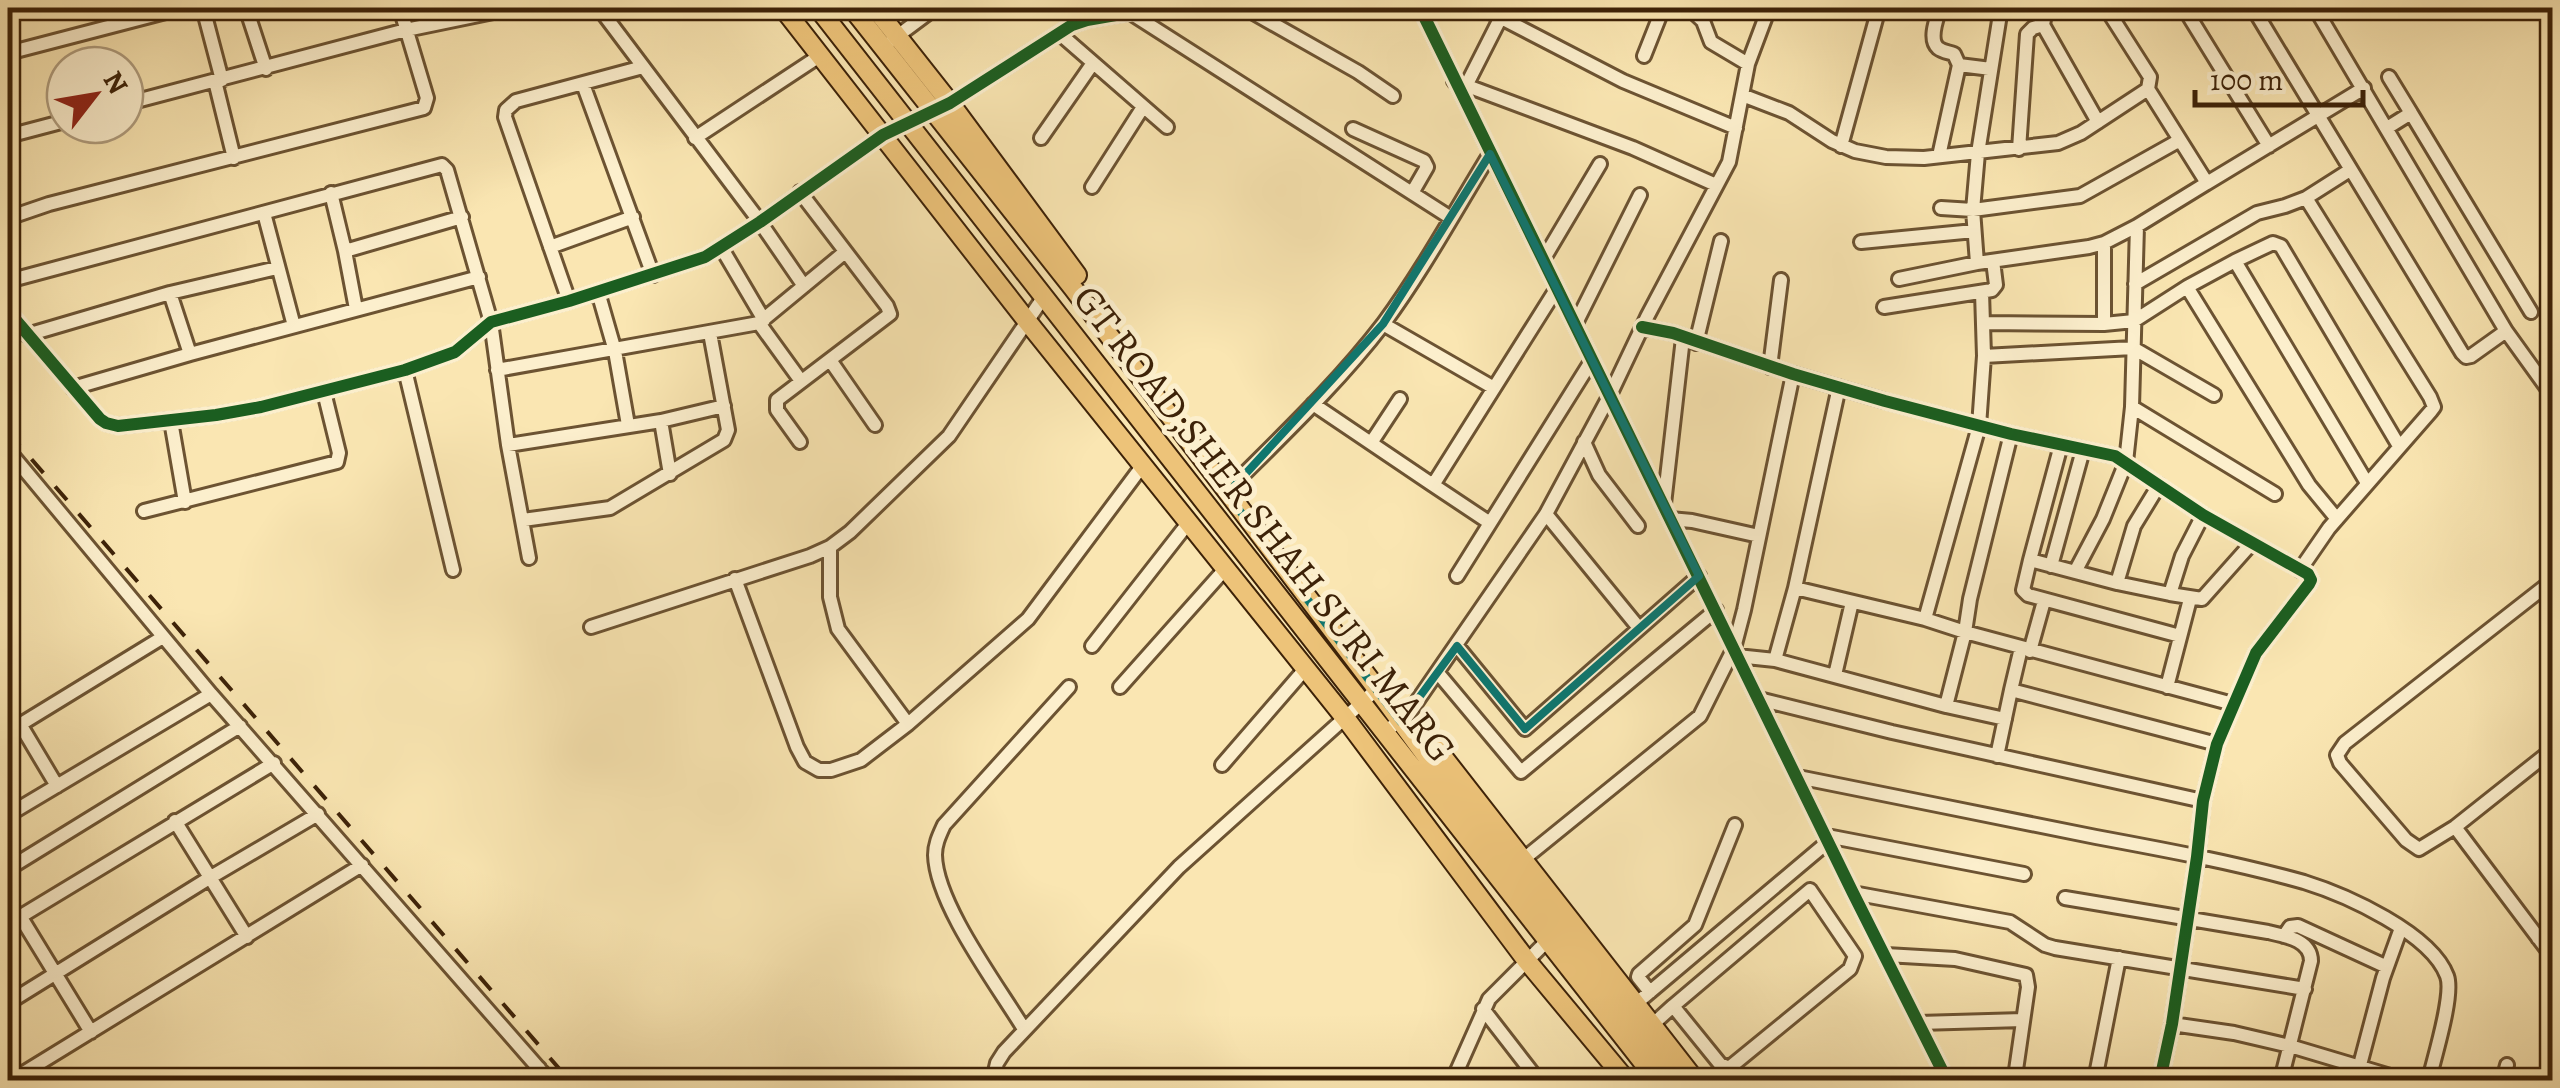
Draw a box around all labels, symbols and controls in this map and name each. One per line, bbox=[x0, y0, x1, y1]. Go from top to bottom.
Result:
north arrow bbox=[45, 45, 145, 145]
scale bar bbox=[2195, 45, 2362, 107]
text: 100 m bbox=[2210, 60, 2283, 100]
text: N bbox=[94, 64, 137, 101]
street label: GT ROAD;SHER SHAH SURI MARG bbox=[1061, 273, 1468, 773]

